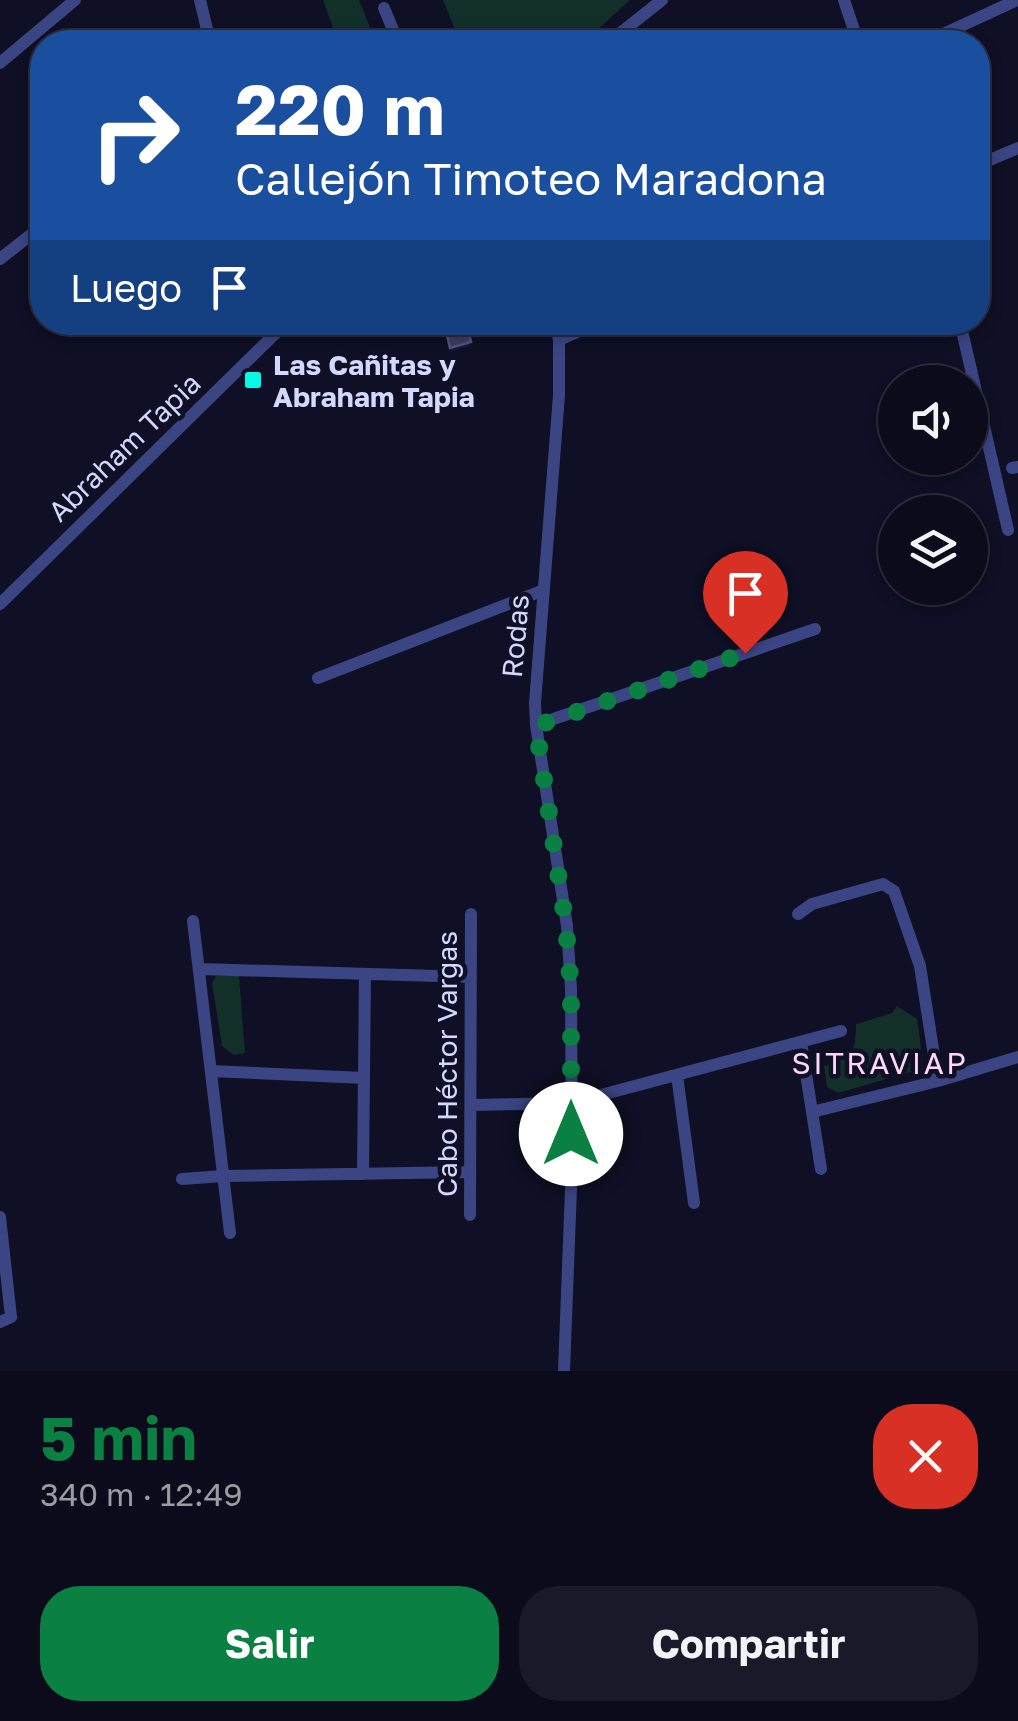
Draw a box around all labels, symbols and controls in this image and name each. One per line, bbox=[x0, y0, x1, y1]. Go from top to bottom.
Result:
text: 220 m bbox=[235, 66, 445, 150]
icon: right bbox=[70, 70, 200, 200]
text: Callejón Timoteo Maradona bbox=[235, 151, 827, 205]
icon: arrive bbox=[202, 260, 257, 315]
text: Luego bbox=[70, 265, 182, 310]
place label: Las Cañitas y Abraham Tapia bbox=[273, 348, 475, 413]
map controls bbox=[878, 365, 988, 605]
button: sound bbox=[878, 365, 988, 475]
street label: Abraham Tapia bbox=[41, 366, 207, 528]
marker: Las Cañitas y Abraham Tapia bbox=[242, 369, 264, 391]
button: layers bbox=[878, 495, 988, 605]
pin bbox=[703, 551, 788, 654]
icon: arrive bbox=[718, 566, 773, 621]
street label: Rodas bbox=[495, 593, 535, 679]
street label: Cabo Héctor Vargas bbox=[430, 931, 463, 1197]
district label: SITRAVIAP bbox=[792, 1045, 968, 1081]
position arrow bbox=[519, 1082, 623, 1186]
text: 5 min bbox=[40, 1401, 197, 1473]
button: close bbox=[873, 1404, 978, 1509]
text: 340 m · 12:49 bbox=[40, 1475, 243, 1513]
button: Salir bbox=[40, 1586, 499, 1701]
button: Compartir bbox=[519, 1586, 978, 1701]

